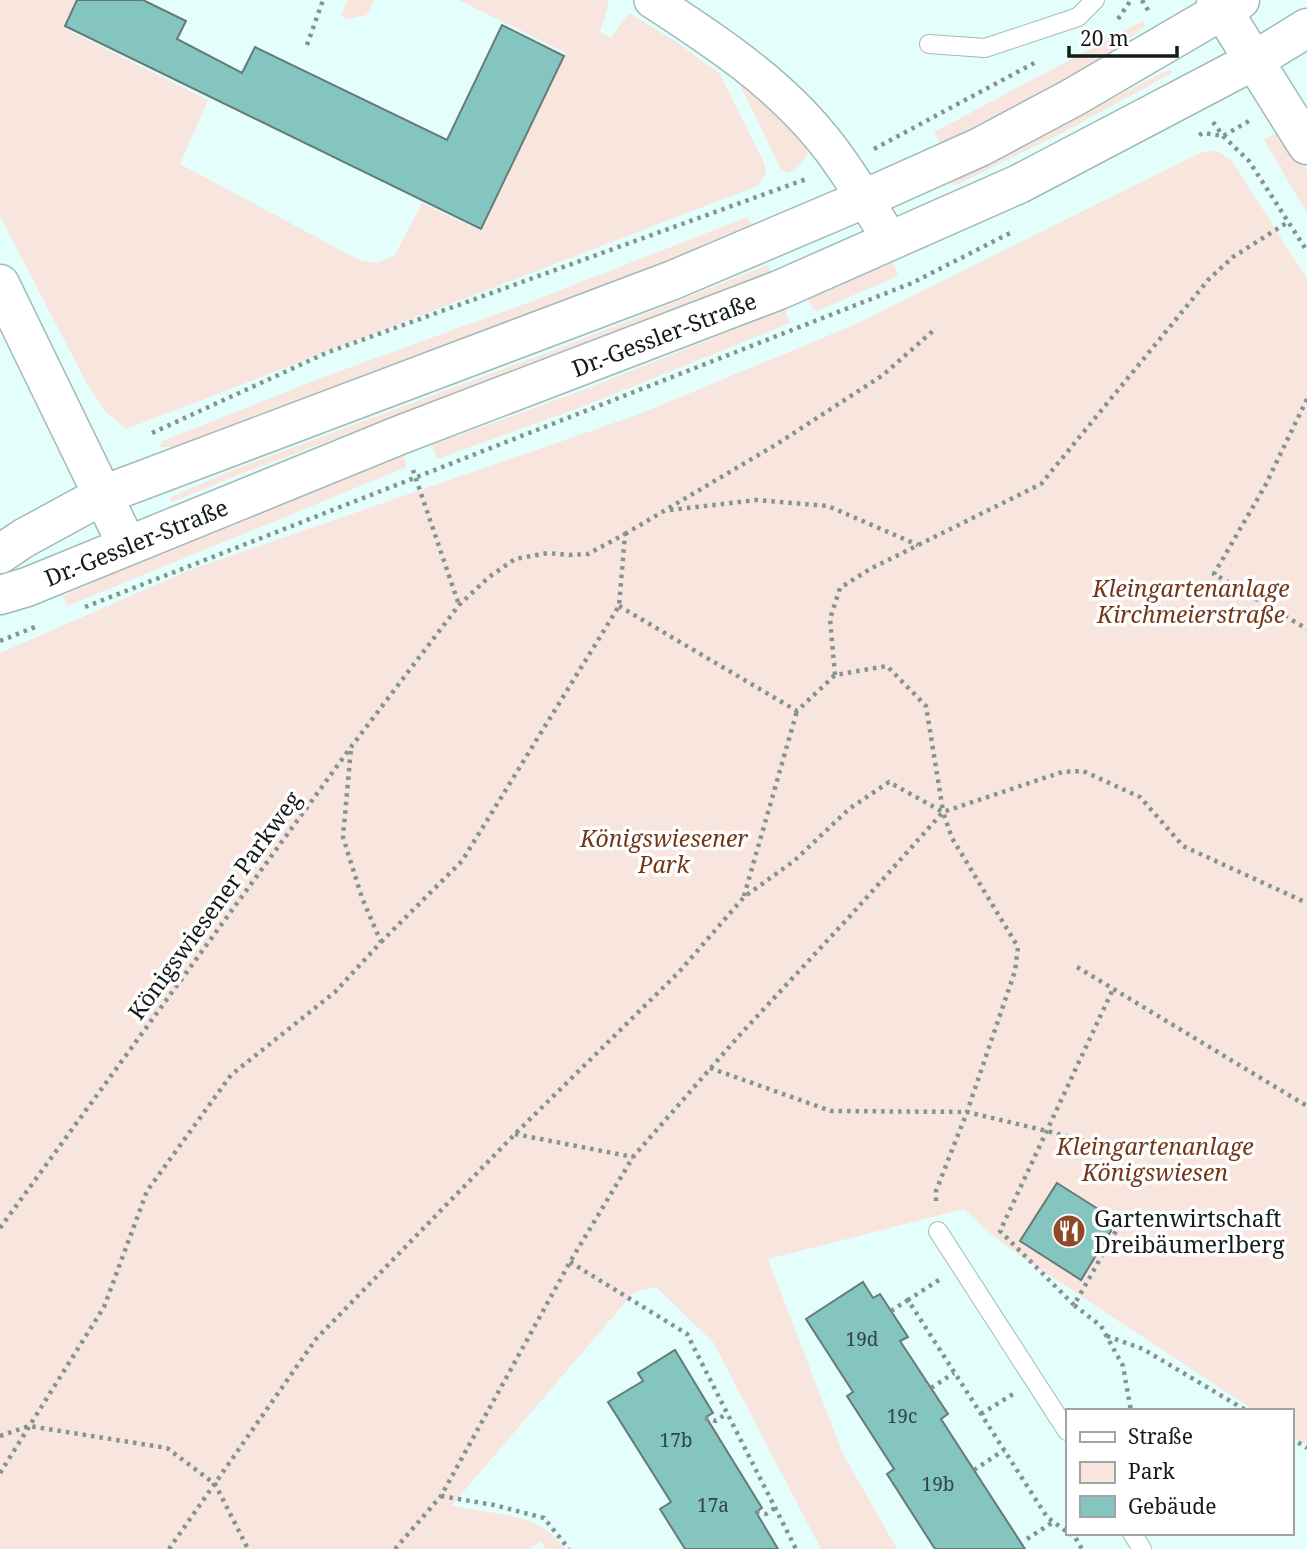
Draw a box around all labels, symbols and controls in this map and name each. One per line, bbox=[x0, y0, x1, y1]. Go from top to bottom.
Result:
scale bar bbox=[1069, 14, 1178, 58]
text: 20 m bbox=[1080, 24, 1129, 52]
street label: Dr.-Gessler-Straße bbox=[567, 284, 761, 384]
street label: Dr.-Gessler-Straße bbox=[39, 491, 233, 593]
park label: Kleingartenanlage Kirchmeierstraße bbox=[1091, 572, 1290, 630]
street label: Königswiesener Parkweg bbox=[120, 784, 308, 1026]
park label: Königswiesener Park bbox=[579, 822, 748, 880]
park label: Kleingartenanlage Königswiesen bbox=[1055, 1130, 1254, 1188]
place label: Gartenwirtschaft Dreibäumerlberg bbox=[1094, 1202, 1285, 1260]
restaurant icon: Gartenwirtschaft Dreibäumerlberg bbox=[1050, 1212, 1088, 1250]
house number: 19d bbox=[846, 1326, 879, 1352]
house number: 19c bbox=[887, 1403, 917, 1429]
legend bbox=[1066, 1409, 1293, 1535]
text: Straße bbox=[1128, 1422, 1193, 1450]
house number: 17b bbox=[660, 1427, 692, 1453]
text: Park bbox=[1128, 1457, 1175, 1485]
house number: 19b bbox=[922, 1471, 954, 1497]
house number: 17a bbox=[697, 1492, 729, 1518]
text: Gebäude bbox=[1128, 1492, 1216, 1520]

